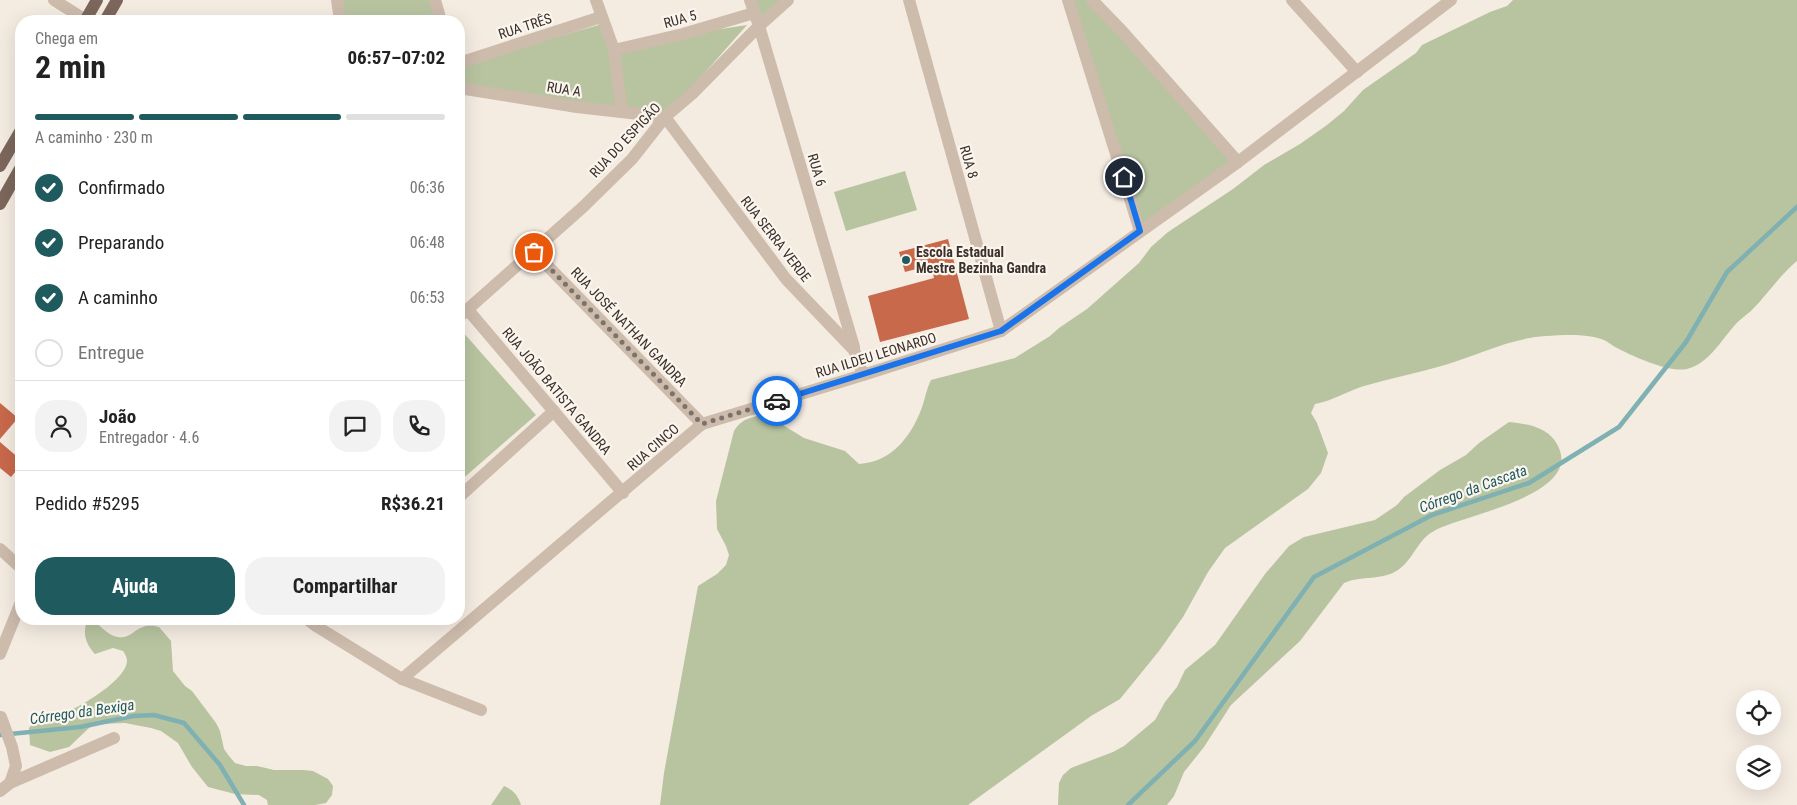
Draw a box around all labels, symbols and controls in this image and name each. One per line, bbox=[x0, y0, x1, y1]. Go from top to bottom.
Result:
street label: RUA 5 bbox=[662, 7, 698, 31]
street label: RUA TRÊS bbox=[496, 9, 554, 42]
text: Chega em bbox=[35, 29, 98, 48]
text: 06:57–07:02 bbox=[347, 46, 445, 69]
text: 2 min bbox=[35, 48, 106, 86]
street label: RUA A bbox=[546, 78, 582, 100]
street label: RUA DO ESPIGÃO bbox=[586, 99, 664, 181]
text: A caminho · 230 m bbox=[35, 128, 153, 147]
street label: RUA 8 bbox=[957, 144, 981, 180]
street label: RUA 6 bbox=[805, 152, 829, 188]
pin bbox=[1103, 156, 1145, 198]
icon: home bbox=[1110, 163, 1138, 191]
icon: check bbox=[35, 174, 63, 202]
text: Confirmado bbox=[78, 176, 165, 199]
text: 06:36 bbox=[410, 178, 445, 197]
street label: RUA SERRA VERDE bbox=[738, 193, 814, 285]
icon: check bbox=[35, 229, 63, 257]
text: Preparando bbox=[78, 231, 164, 254]
pin bbox=[513, 231, 555, 273]
text: 06:48 bbox=[410, 233, 445, 252]
icon: bag bbox=[520, 238, 548, 266]
place label: Escola Estadual Mestre Bezinha Gandra bbox=[916, 244, 1046, 276]
marker: Escola Estadual Mestre Bezinha Gandra bbox=[900, 254, 912, 266]
street label: RUA JOSÉ NATHAN GANDRA bbox=[568, 263, 691, 390]
icon: check bbox=[35, 284, 63, 312]
text: A caminho bbox=[78, 286, 158, 309]
text: 06:53 bbox=[410, 288, 445, 307]
street label: RUA JOÃO BATISTA GANDRA bbox=[499, 324, 615, 458]
street label: RUA ILDEU LEONARDO bbox=[814, 329, 938, 381]
text: Entregue bbox=[78, 341, 144, 364]
courier bbox=[752, 376, 802, 426]
icon: car bbox=[763, 387, 791, 415]
button: person bbox=[35, 400, 87, 452]
button: chat bbox=[329, 400, 381, 452]
button: phone bbox=[393, 400, 445, 452]
text: João bbox=[99, 405, 136, 428]
street label: RUA CINCO bbox=[624, 420, 682, 474]
text: Entregador · 4.6 bbox=[99, 428, 199, 447]
water label: Córrego da Cascata bbox=[1417, 461, 1529, 517]
text: Pedido #5295 bbox=[35, 492, 139, 515]
text: R$36.21 bbox=[381, 492, 445, 515]
button: Ajuda bbox=[35, 557, 235, 615]
button: Compartilhar bbox=[245, 557, 445, 615]
map controls bbox=[1736, 690, 1781, 790]
button: locate bbox=[1736, 690, 1781, 735]
water label: Córrego da Bexiga bbox=[29, 696, 135, 728]
button: layers bbox=[1736, 745, 1781, 790]

